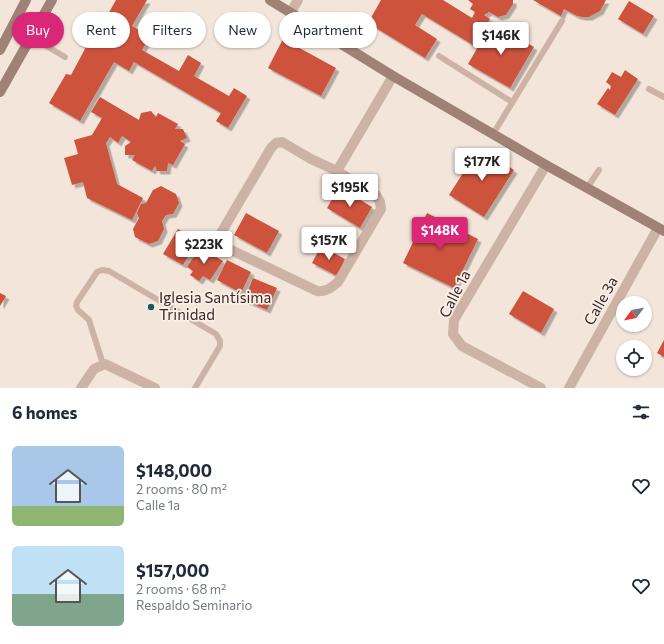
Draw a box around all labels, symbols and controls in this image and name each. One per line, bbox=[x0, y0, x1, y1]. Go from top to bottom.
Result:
chip: Buy bbox=[12, 12, 64, 48]
chip: Rent bbox=[72, 12, 130, 48]
chip: Filters bbox=[138, 12, 206, 48]
chip: New bbox=[214, 12, 271, 48]
chip: Apartment bbox=[279, 12, 377, 48]
pin: $146K bbox=[473, 22, 529, 56]
text: $146K bbox=[482, 27, 520, 43]
pin: $177K bbox=[454, 148, 510, 182]
text: $177K bbox=[464, 153, 500, 169]
pin: $195K bbox=[322, 174, 378, 208]
text: $195K bbox=[331, 179, 369, 195]
pin: $148K bbox=[412, 217, 468, 251]
text: $148K bbox=[421, 222, 459, 238]
pin: $157K bbox=[301, 227, 357, 261]
pin: $223K bbox=[176, 231, 232, 265]
text: $157K bbox=[310, 232, 348, 248]
text: $223K bbox=[185, 236, 223, 252]
street label: Calle 1a bbox=[435, 267, 474, 320]
street label: Calle 3a bbox=[579, 273, 621, 328]
place label: Iglesia Santísima Trinidad bbox=[159, 288, 271, 323]
north arrow bbox=[616, 296, 652, 332]
map controls bbox=[616, 296, 652, 376]
marker: Iglesia Santísima Trinidad bbox=[146, 302, 156, 312]
button: locate bbox=[616, 340, 652, 376]
icon: filters bbox=[630, 401, 652, 423]
text: 6 homes bbox=[12, 402, 77, 423]
text: $148,000 bbox=[136, 460, 212, 481]
icon: home bbox=[44, 462, 92, 510]
icon: heart bbox=[630, 475, 652, 497]
text: 2 rooms · 80 m² bbox=[136, 481, 227, 497]
text: Calle 1a bbox=[136, 497, 180, 513]
text: $157,000 bbox=[136, 560, 209, 581]
icon: home bbox=[44, 562, 92, 610]
icon: heart bbox=[630, 575, 652, 597]
text: 2 rooms · 68 m² bbox=[136, 581, 226, 597]
text: Respaldo Seminario bbox=[136, 597, 252, 613]

